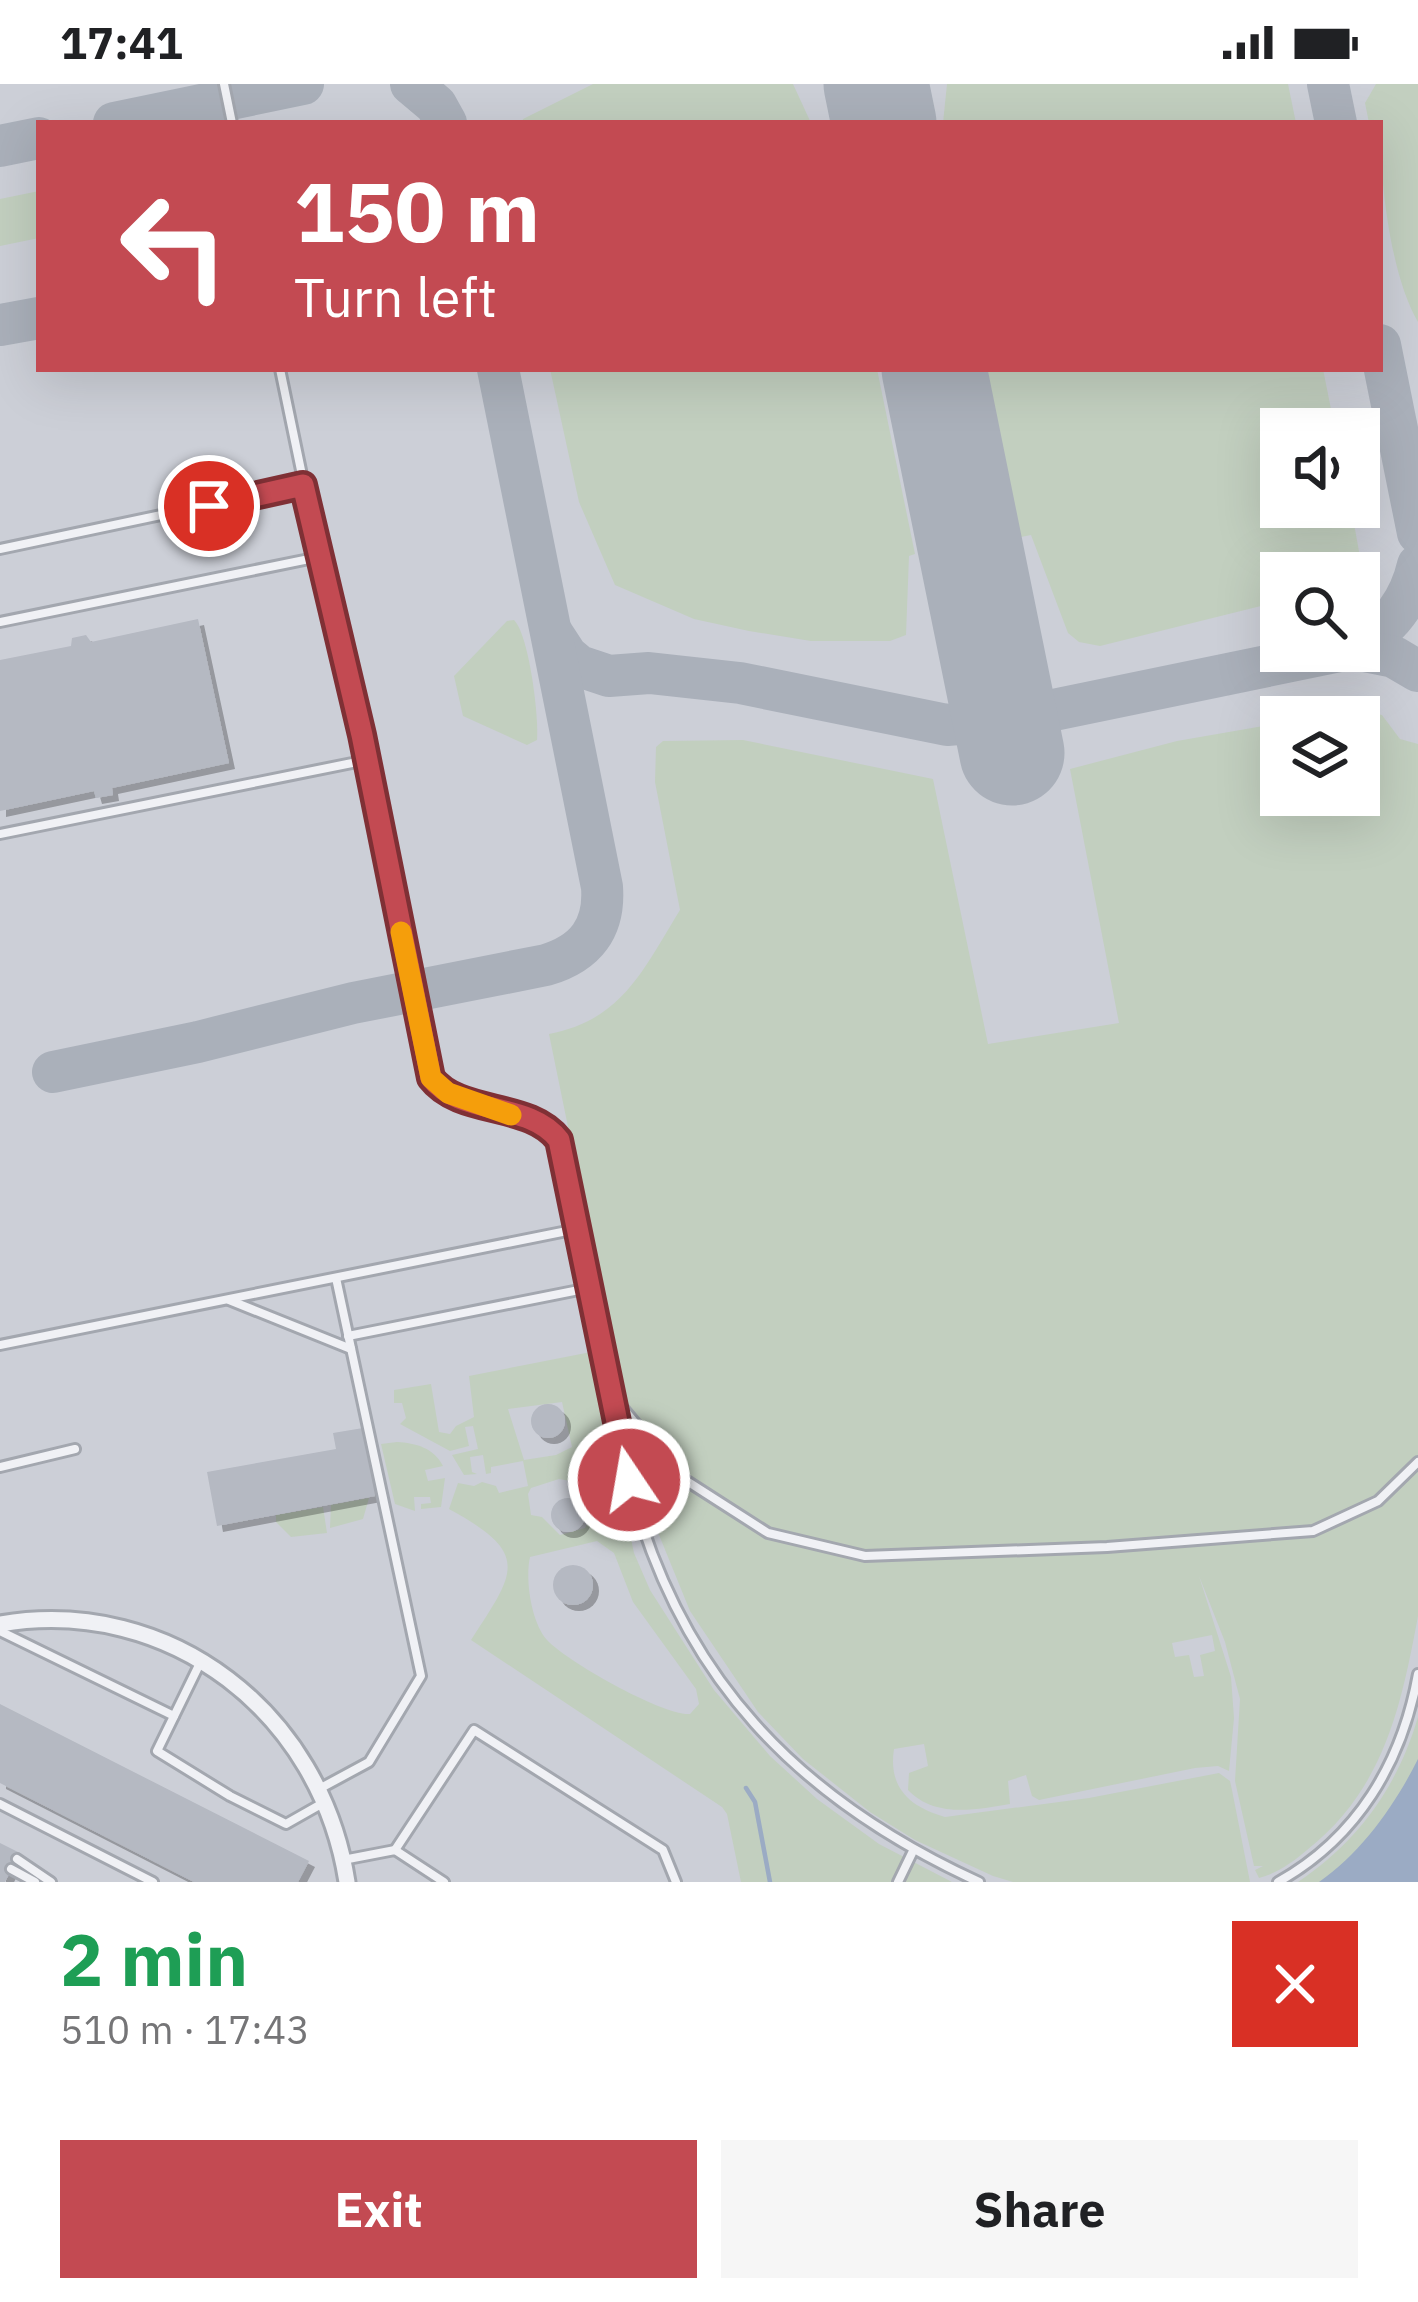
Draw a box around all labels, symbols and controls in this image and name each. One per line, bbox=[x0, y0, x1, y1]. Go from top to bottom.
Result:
text: 17:41 bbox=[60, 13, 183, 71]
text: 150 m bbox=[294, 156, 540, 265]
icon: left bbox=[96, 168, 252, 324]
text: Turn left bbox=[294, 262, 497, 332]
map controls bbox=[1260, 408, 1380, 816]
button: sound bbox=[1260, 408, 1380, 528]
pin bbox=[158, 455, 260, 557]
icon: arrive bbox=[176, 473, 242, 539]
button: search bbox=[1260, 552, 1380, 672]
button: layers bbox=[1260, 696, 1380, 816]
position arrow bbox=[566, 1417, 692, 1543]
text: 2 min bbox=[60, 1912, 248, 2006]
button: close bbox=[1232, 1921, 1358, 2047]
text: 510 m · 17:43 bbox=[60, 2004, 310, 2055]
button: Exit bbox=[60, 2140, 697, 2278]
button: Share bbox=[721, 2140, 1358, 2278]

